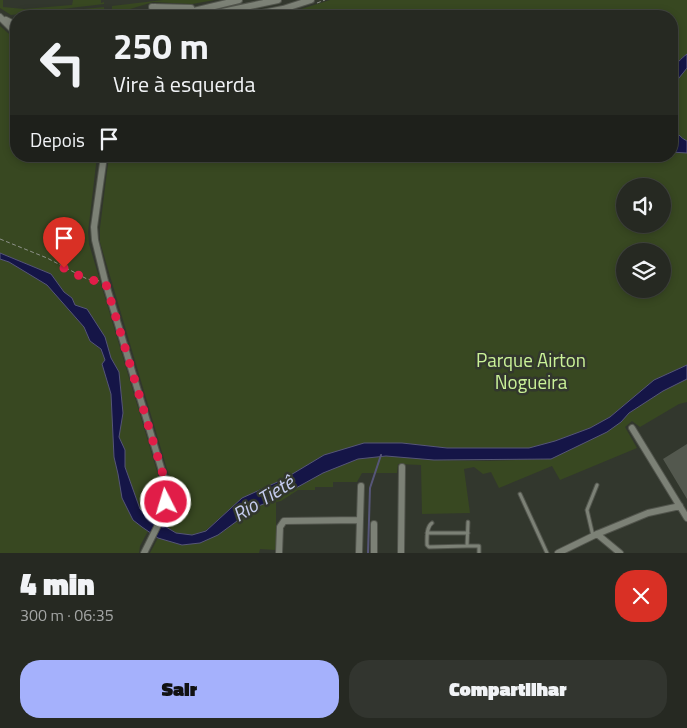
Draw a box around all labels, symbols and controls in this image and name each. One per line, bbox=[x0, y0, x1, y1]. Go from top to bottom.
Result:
text: 250 m bbox=[113, 19, 209, 73]
icon: left bbox=[30, 30, 95, 95]
text: Vire à esquerda bbox=[113, 67, 256, 101]
text: Depois bbox=[30, 125, 85, 154]
icon: arrive bbox=[95, 125, 123, 153]
map controls bbox=[616, 178, 671, 298]
button: sound bbox=[616, 178, 671, 233]
pin bbox=[43, 217, 85, 268]
icon: arrive bbox=[50, 224, 78, 252]
button: layers bbox=[616, 243, 671, 298]
park label: Parque Airton Nogueira bbox=[476, 345, 586, 396]
water label: Rio Tietê bbox=[226, 466, 302, 529]
position arrow bbox=[139, 475, 191, 527]
text: 4 min bbox=[20, 561, 95, 607]
button: close bbox=[615, 570, 667, 622]
text: 300 m · 06:35 bbox=[20, 603, 114, 627]
button: Sair bbox=[20, 660, 339, 718]
button: Compartilhar bbox=[349, 660, 667, 718]

